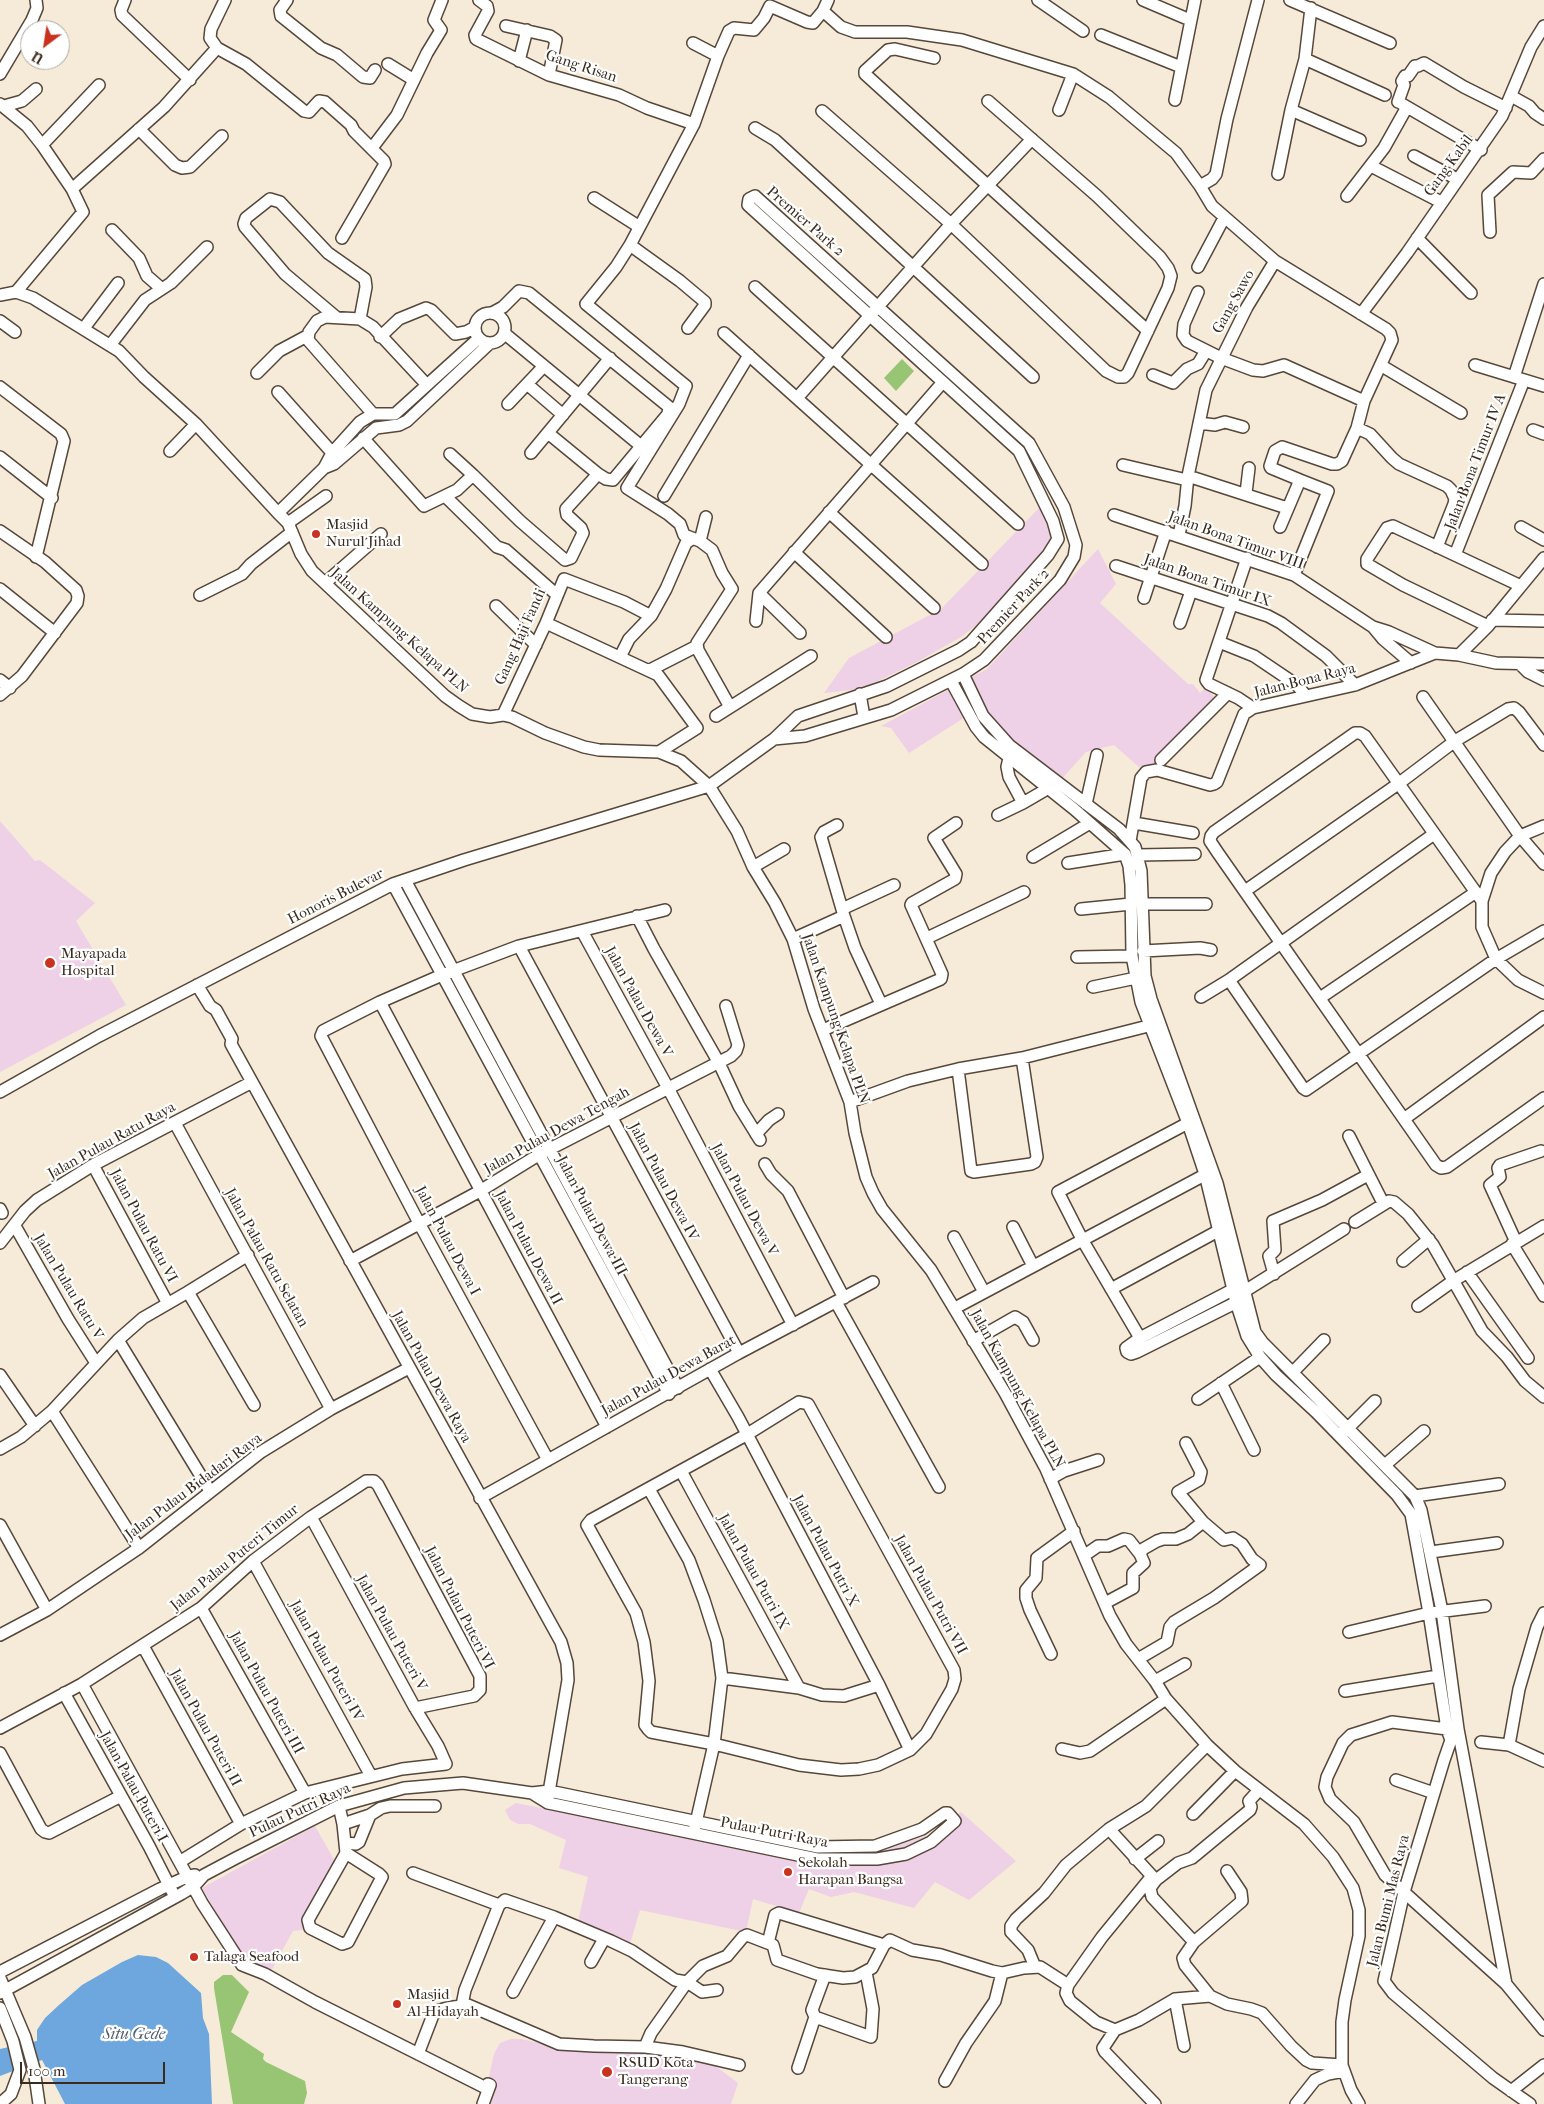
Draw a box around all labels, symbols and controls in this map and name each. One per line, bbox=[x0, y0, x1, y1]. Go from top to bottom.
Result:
north arrow bbox=[20, 20, 70, 70]
text: U bbox=[28, 47, 47, 68]
street label: Gang Risan bbox=[543, 47, 619, 87]
street label: Gang Kabil bbox=[1421, 132, 1477, 200]
street label: Premier Park 2 bbox=[762, 183, 848, 261]
street label: Gang Sawo bbox=[1209, 267, 1259, 337]
street label: Jalan Bona Timur IV A bbox=[1442, 391, 1510, 533]
street label: Jalan Bona Timur VIII bbox=[1166, 508, 1306, 574]
place label: Masjid Nurul Jihad bbox=[326, 516, 401, 551]
marker: Masjid Nurul Jihad bbox=[310, 528, 322, 540]
street label: Jalan Bona Timur IX bbox=[1141, 551, 1273, 611]
street label: Jalan Kampung Kelapa PLN bbox=[326, 564, 472, 698]
street label: Premier Park 2 bbox=[974, 565, 1054, 649]
street label: Gang Haji Fandi bbox=[492, 586, 550, 688]
street label: Jalan Bona Raya bbox=[1252, 660, 1358, 702]
street label: Honoris Bulevar bbox=[285, 865, 387, 929]
street label: Jalan Kampung Kelapa PLN bbox=[797, 931, 873, 1107]
street label: Jalan Palau Dewa V bbox=[600, 944, 676, 1060]
place label: Mayapada Hospital bbox=[61, 945, 126, 980]
marker: Mayapada Hospital bbox=[43, 956, 57, 970]
street label: Jalan Pulau Dewa Tengah bbox=[481, 1083, 633, 1179]
street label: Jalan Pulau Ratu Raya bbox=[45, 1098, 179, 1184]
street label: Jalan Pulau Dewa IV bbox=[624, 1120, 702, 1244]
street label: Jalan Pulau Dewa V bbox=[707, 1140, 781, 1260]
street label: Jalan Pulau Dewa III bbox=[552, 1153, 630, 1279]
street label: Jalan Pulau Ratu VI bbox=[105, 1166, 181, 1286]
street label: Jalan Pulau Dewa I bbox=[411, 1183, 483, 1299]
street label: Jalan Palau Ratu Selatan bbox=[220, 1185, 312, 1331]
street label: Jalan Pulau Dewa II bbox=[490, 1188, 566, 1308]
street label: Jalan Pulau Ratu V bbox=[29, 1231, 107, 1343]
street label: Jalan Kampung Kelapa PLN bbox=[966, 1306, 1068, 1472]
street label: Jalan Pulau Dewa Raya bbox=[387, 1308, 475, 1446]
street label: Jalan Pulau Dewa Barat bbox=[599, 1332, 739, 1420]
street label: Jalan Pulau Bidadari Raya bbox=[122, 1430, 266, 1544]
street label: Jalan Pulau Putri X bbox=[788, 1492, 862, 1610]
street label: Jalan Palau Puteri Timur bbox=[167, 1501, 303, 1615]
street label: Jalan Pulau Putri IX bbox=[714, 1511, 792, 1633]
street label: Jalan Pulau Putri VII bbox=[890, 1532, 970, 1658]
street label: Jalan Pulau Puteri VI bbox=[420, 1544, 498, 1672]
street label: Jalan Pulau Puteri V bbox=[352, 1572, 430, 1694]
street label: Jalan Pulau Puteri IV bbox=[285, 1597, 367, 1725]
street label: Jalan Pulau Puteri III bbox=[225, 1629, 307, 1757]
street label: Jalan Pulau Puteri II bbox=[165, 1666, 245, 1790]
street label: Jalan Palau Puteri I bbox=[95, 1728, 171, 1846]
street label: Pulau Putri Raya bbox=[246, 1780, 354, 1842]
street label: Pulau Putri Raya bbox=[718, 1814, 830, 1852]
street label: Jalan Bumi Mas Raya bbox=[1364, 1833, 1414, 1969]
place label: Sekolah Harapan Bangsa bbox=[798, 1854, 903, 1889]
marker: Sekolah Harapan Bangsa bbox=[782, 1866, 794, 1878]
place label: Talaga Seafood bbox=[204, 1948, 299, 1966]
marker: Talaga Seafood bbox=[188, 1951, 200, 1963]
place label: Masjid Al-Hidayah bbox=[407, 1986, 479, 2021]
marker: Masjid Al-Hidayah bbox=[391, 1998, 403, 2010]
water label: Situ Gede bbox=[103, 2025, 165, 2045]
scale bar bbox=[22, 2052, 168, 2084]
place label: RSUD Kota Tangerang bbox=[618, 2054, 693, 2089]
text: 100 m bbox=[28, 2062, 66, 2080]
marker: RSUD Kota Tangerang bbox=[600, 2065, 614, 2079]

